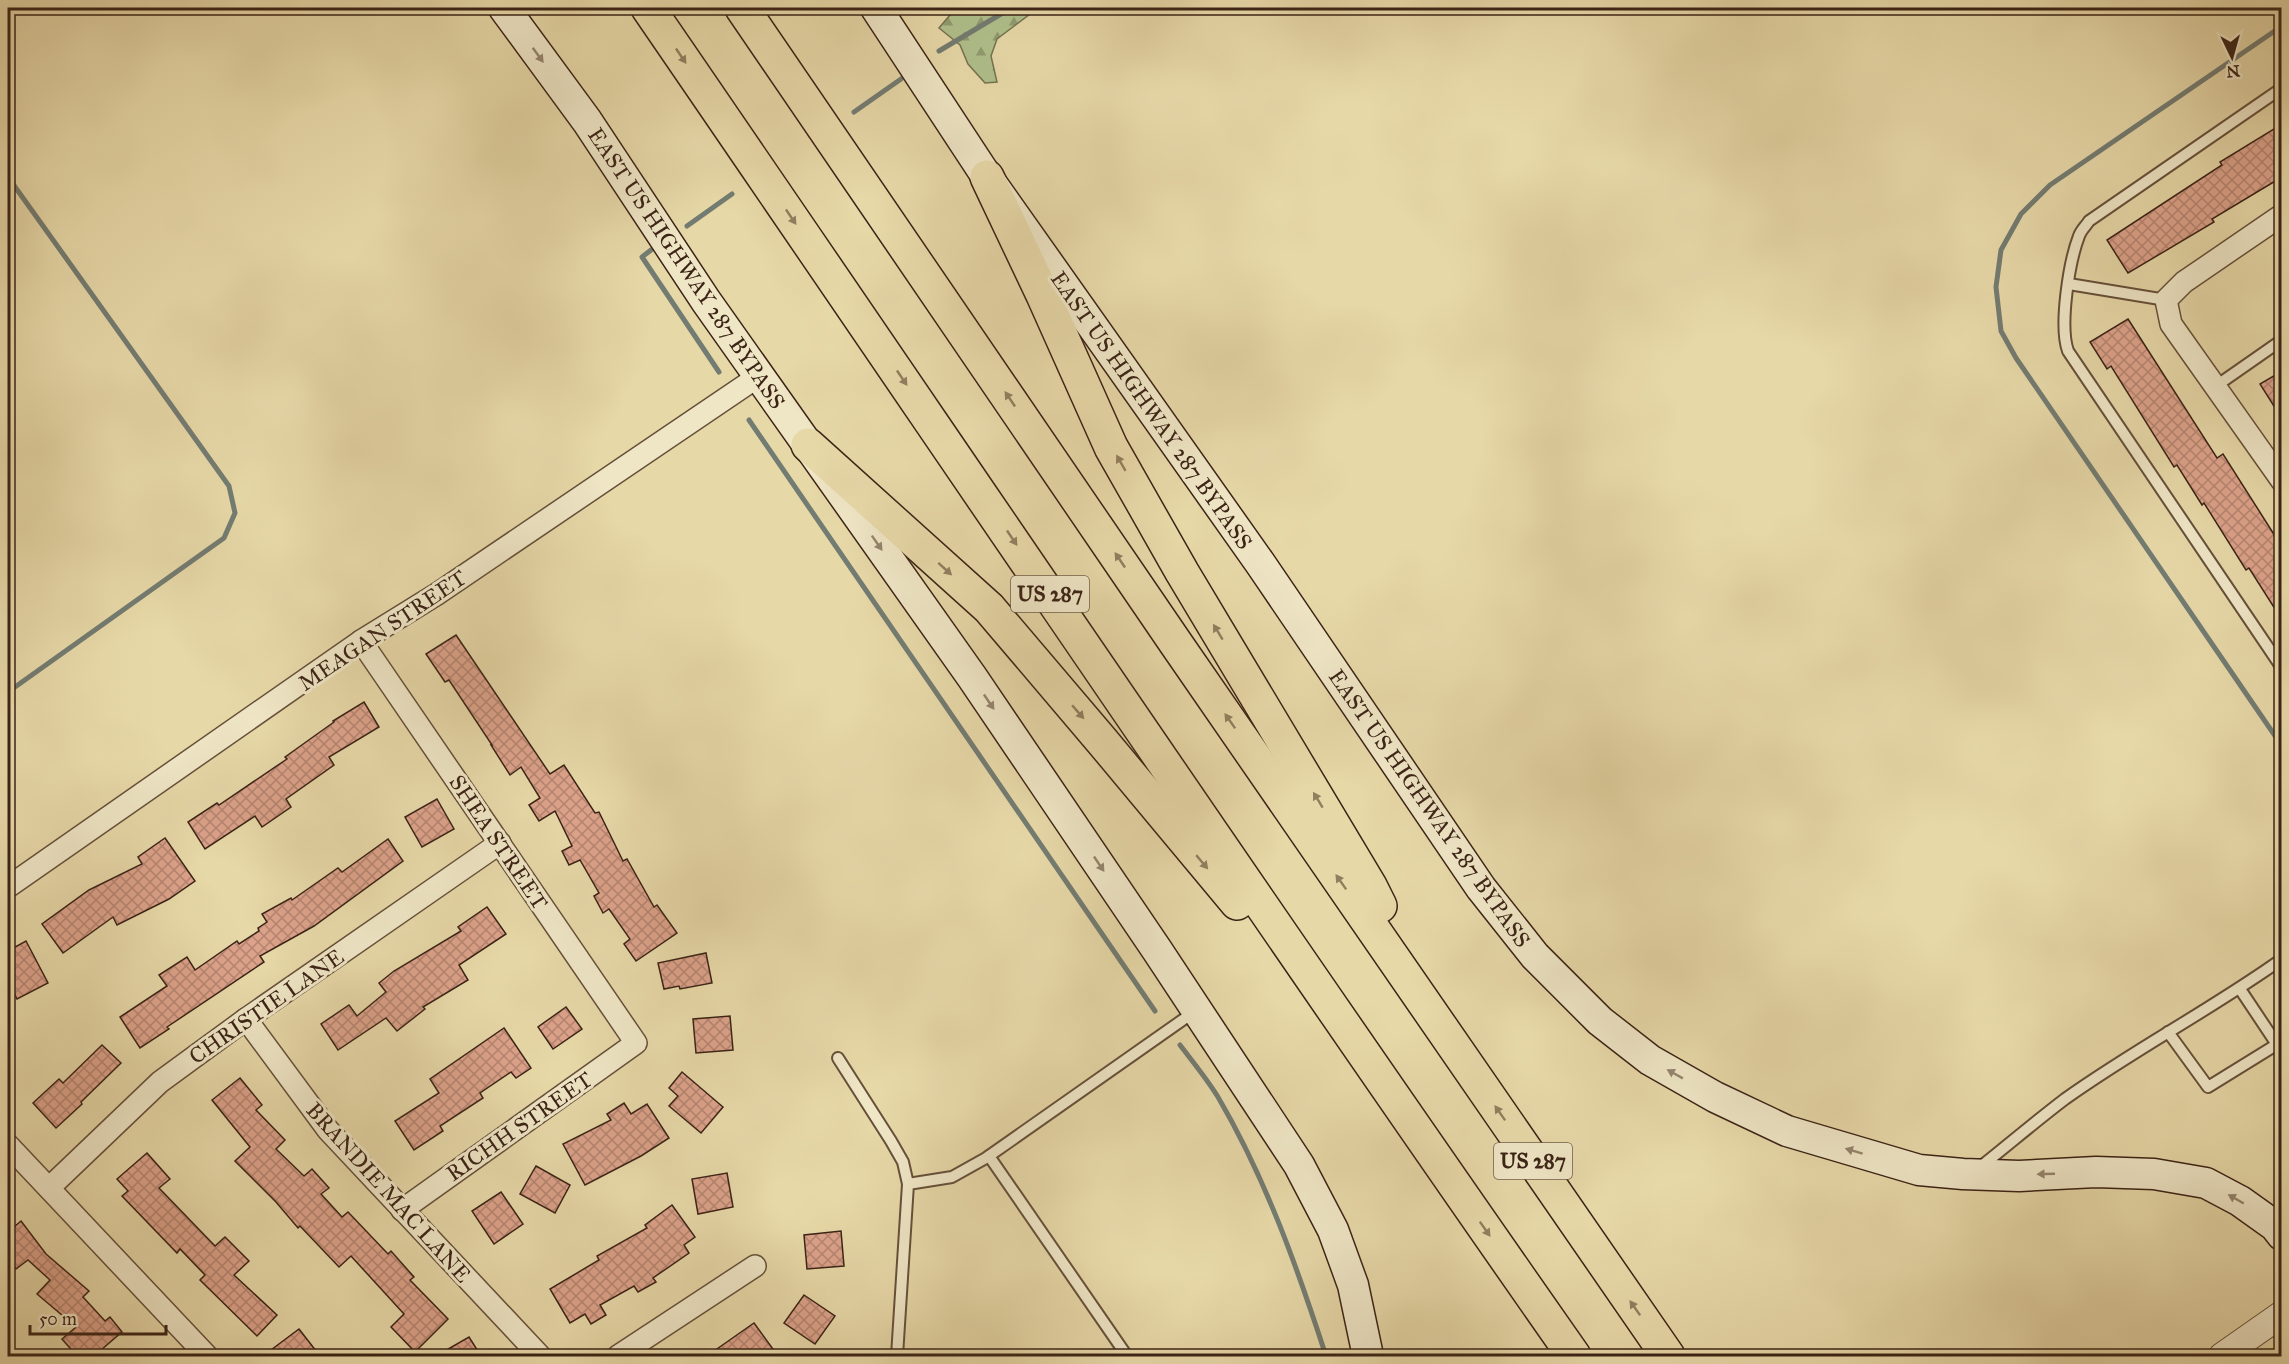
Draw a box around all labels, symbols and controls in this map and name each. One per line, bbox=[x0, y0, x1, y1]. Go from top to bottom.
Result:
north arrow bbox=[2202, 27, 2262, 87]
one-way arrow bbox=[532, 47, 544, 62]
one-way arrow bbox=[675, 47, 687, 63]
text: N bbox=[2225, 61, 2241, 82]
street label: EAST US HIGHWAY 287 BYPASS bbox=[582, 122, 791, 414]
one-way arrow bbox=[785, 208, 797, 224]
street label: EAST US HIGHWAY 287 BYPASS bbox=[1045, 266, 1258, 555]
one-way arrow bbox=[896, 369, 907, 386]
one-way arrow bbox=[1004, 392, 1016, 408]
one-way arrow bbox=[1116, 455, 1126, 472]
one-way arrow bbox=[1006, 530, 1018, 546]
one-way arrow bbox=[871, 534, 883, 550]
one-way arrow bbox=[1114, 553, 1126, 569]
one-way arrow bbox=[937, 562, 952, 575]
street label: MEAGAN STREET bbox=[293, 564, 471, 697]
road number: US 287 bbox=[1011, 576, 1089, 612]
one-way arrow bbox=[1213, 624, 1224, 640]
street label: EAST US HIGHWAY 287 BYPASS bbox=[1323, 664, 1536, 953]
one-way arrow bbox=[983, 694, 995, 710]
one-way arrow bbox=[1071, 704, 1084, 720]
one-way arrow bbox=[1224, 714, 1236, 730]
street label: SHEA STREET bbox=[444, 770, 554, 915]
one-way arrow bbox=[1313, 792, 1324, 808]
one-way arrow bbox=[1196, 854, 1208, 869]
one-way arrow bbox=[1093, 855, 1105, 871]
one-way arrow bbox=[1335, 874, 1347, 890]
street label: CHRISTIE LANE bbox=[184, 943, 349, 1070]
street label: RICHH STREET bbox=[441, 1066, 598, 1187]
one-way arrow bbox=[1667, 1069, 1683, 1080]
street label: BRANDIE MAC LANE bbox=[301, 1097, 477, 1288]
one-way arrow bbox=[1495, 1105, 1506, 1121]
road number: US 287 bbox=[1494, 1143, 1572, 1179]
one-way arrow bbox=[1845, 1146, 1863, 1155]
one-way arrow bbox=[2036, 1170, 2055, 1179]
one-way arrow bbox=[2228, 1194, 2244, 1205]
one-way arrow bbox=[1479, 1221, 1490, 1237]
scale bar bbox=[30, 1298, 166, 1336]
one-way arrow bbox=[1629, 1301, 1641, 1317]
text: 50 m bbox=[39, 1308, 77, 1330]

